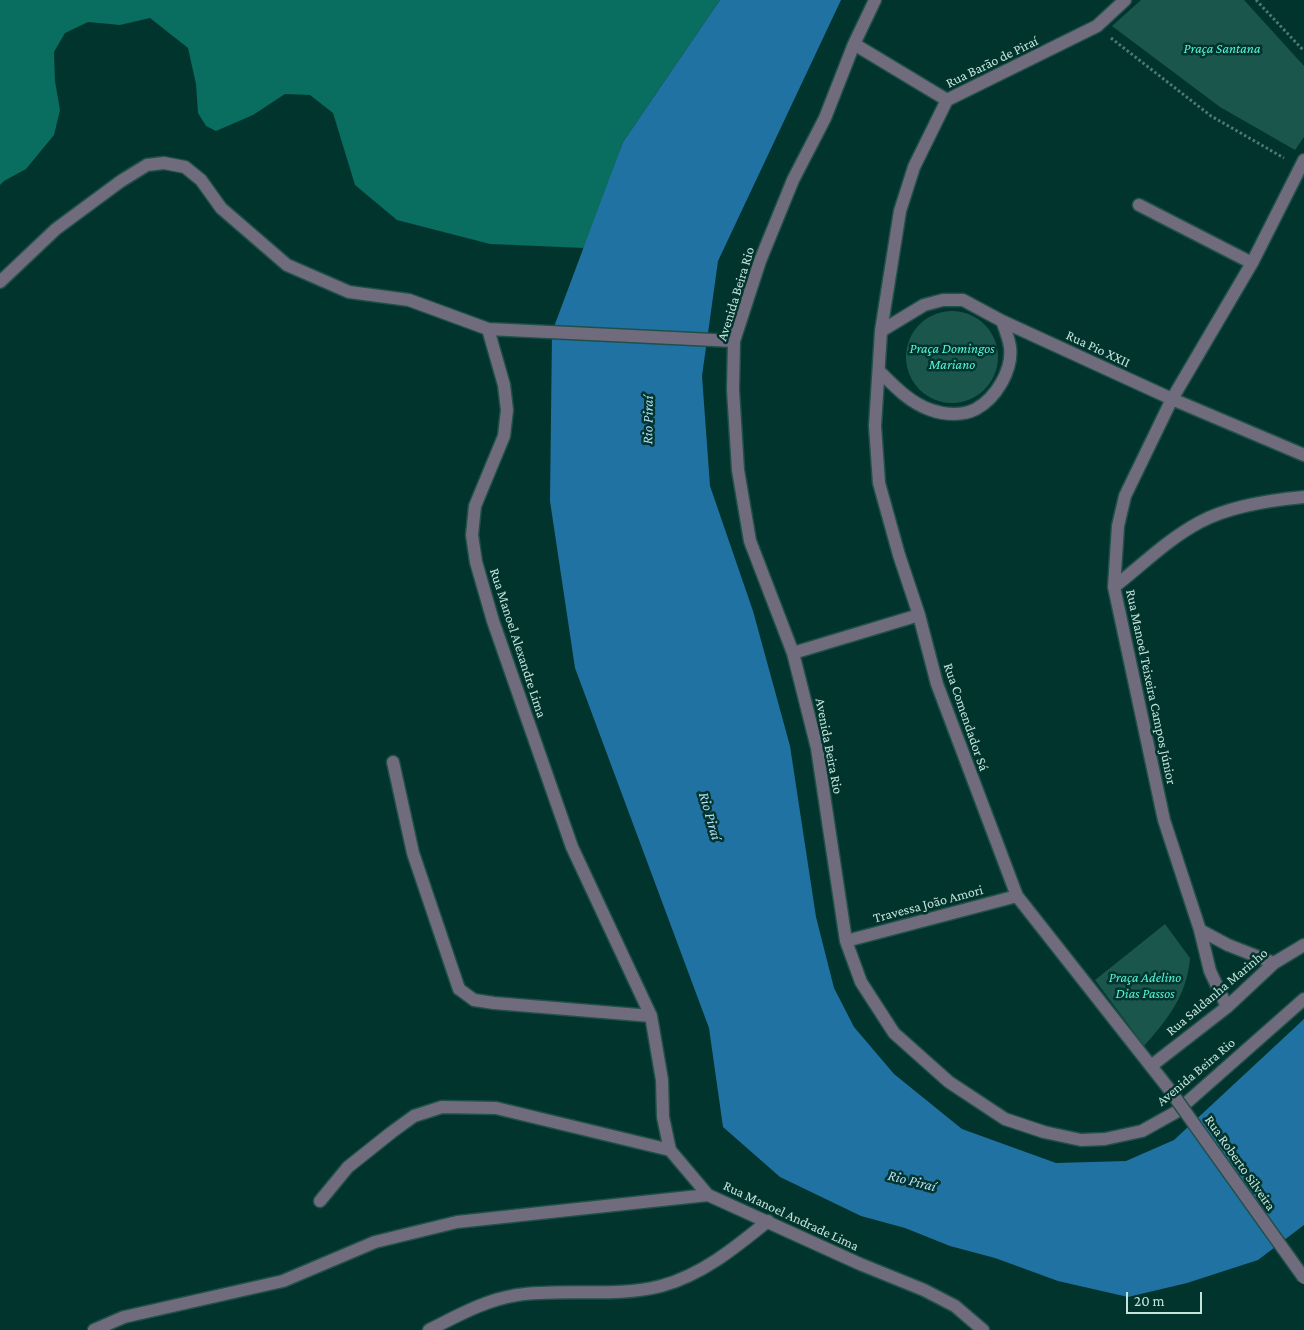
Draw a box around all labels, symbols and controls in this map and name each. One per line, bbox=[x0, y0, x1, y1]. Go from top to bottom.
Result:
street label: Rua Barão de Piraí bbox=[943, 32, 1041, 92]
park label: Praça Santana bbox=[1184, 41, 1260, 57]
street label: Avenida Beira Rio bbox=[714, 245, 758, 343]
street label: Rua Pio XXII bbox=[1063, 327, 1133, 371]
park label: Praça Domingos Mariano bbox=[909, 341, 995, 374]
water label: Rio Piraí bbox=[639, 395, 657, 445]
street label: Rua Manoel Alexandre Lima bbox=[486, 566, 550, 720]
street label: Rua Manoel Teixeira Campos Júnior bbox=[1122, 588, 1180, 786]
street label: Rua Comendador Sá bbox=[940, 661, 992, 773]
street label: Avenida Beira Rio bbox=[811, 697, 847, 795]
water label: Rio Piraí bbox=[695, 790, 725, 842]
street label: Travessa João Amori bbox=[871, 881, 985, 927]
street label: Rua Saldanha Marinho bbox=[1163, 945, 1271, 1039]
park label: Praça Adelino Dias Passos bbox=[1109, 970, 1181, 1002]
street label: Avenida Beira Rio bbox=[1153, 1034, 1239, 1110]
street label: Rua Roberto Silveira bbox=[1201, 1112, 1279, 1214]
water label: Rio Piraí bbox=[886, 1166, 938, 1196]
street label: Rua Manoel Andrade Lima bbox=[721, 1177, 861, 1255]
scale bar bbox=[1129, 1282, 1205, 1314]
text: 20 m bbox=[1134, 1293, 1165, 1309]

